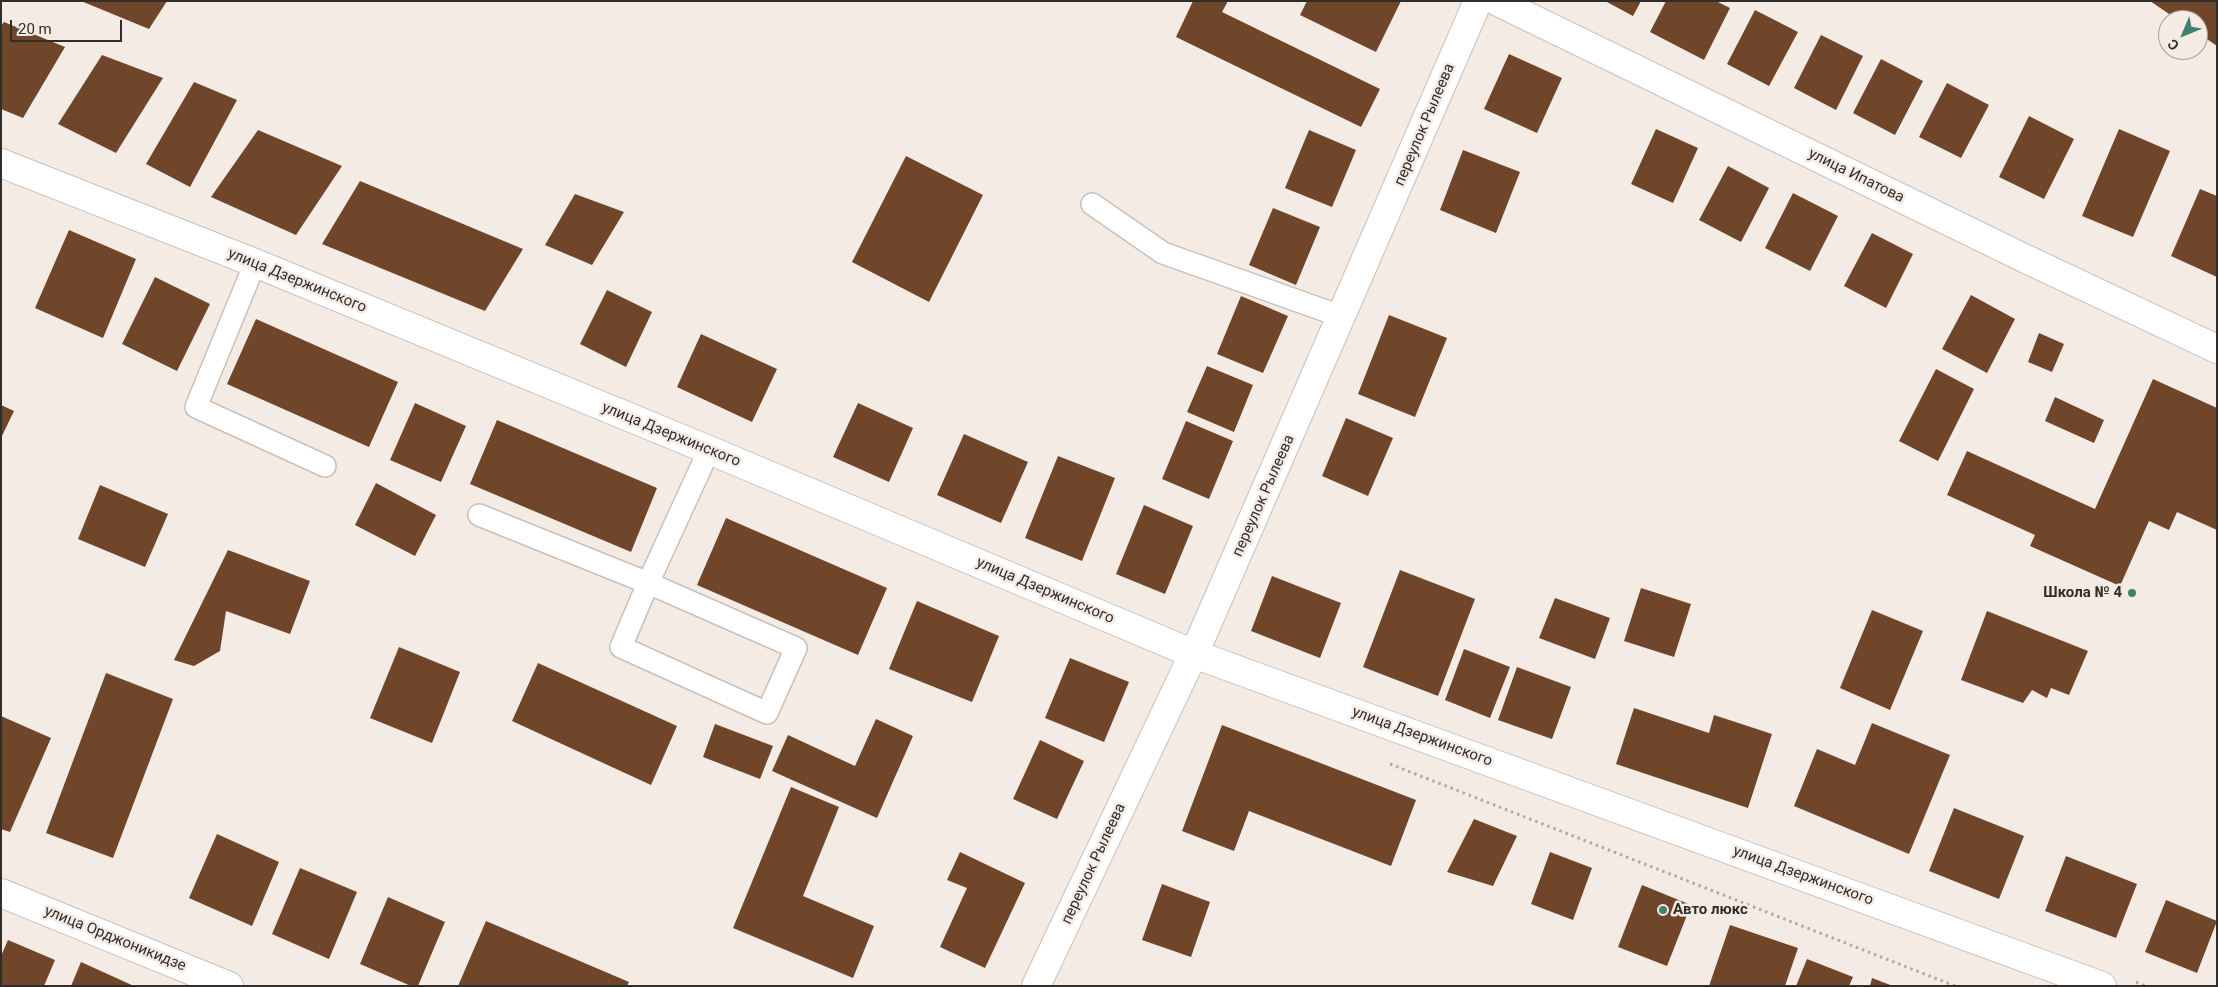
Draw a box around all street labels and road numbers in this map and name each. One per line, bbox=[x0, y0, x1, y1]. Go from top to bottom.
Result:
street label: переулок Рылеева bbox=[1391, 61, 1459, 189]
street label: улица Ипатова bbox=[1805, 145, 1907, 207]
street label: улица Дзержинского bbox=[225, 245, 369, 317]
street label: улица Дзержинского bbox=[599, 399, 743, 471]
street label: переулок Рылеева bbox=[1229, 432, 1299, 560]
street label: улица Дзержинского bbox=[973, 554, 1117, 628]
street label: улица Дзержинского bbox=[1349, 703, 1495, 771]
street label: переулок Рылеева bbox=[1058, 801, 1130, 927]
street label: улица Дзержинского bbox=[1730, 842, 1876, 910]
street label: улица Орджоникидзе bbox=[42, 902, 188, 976]

